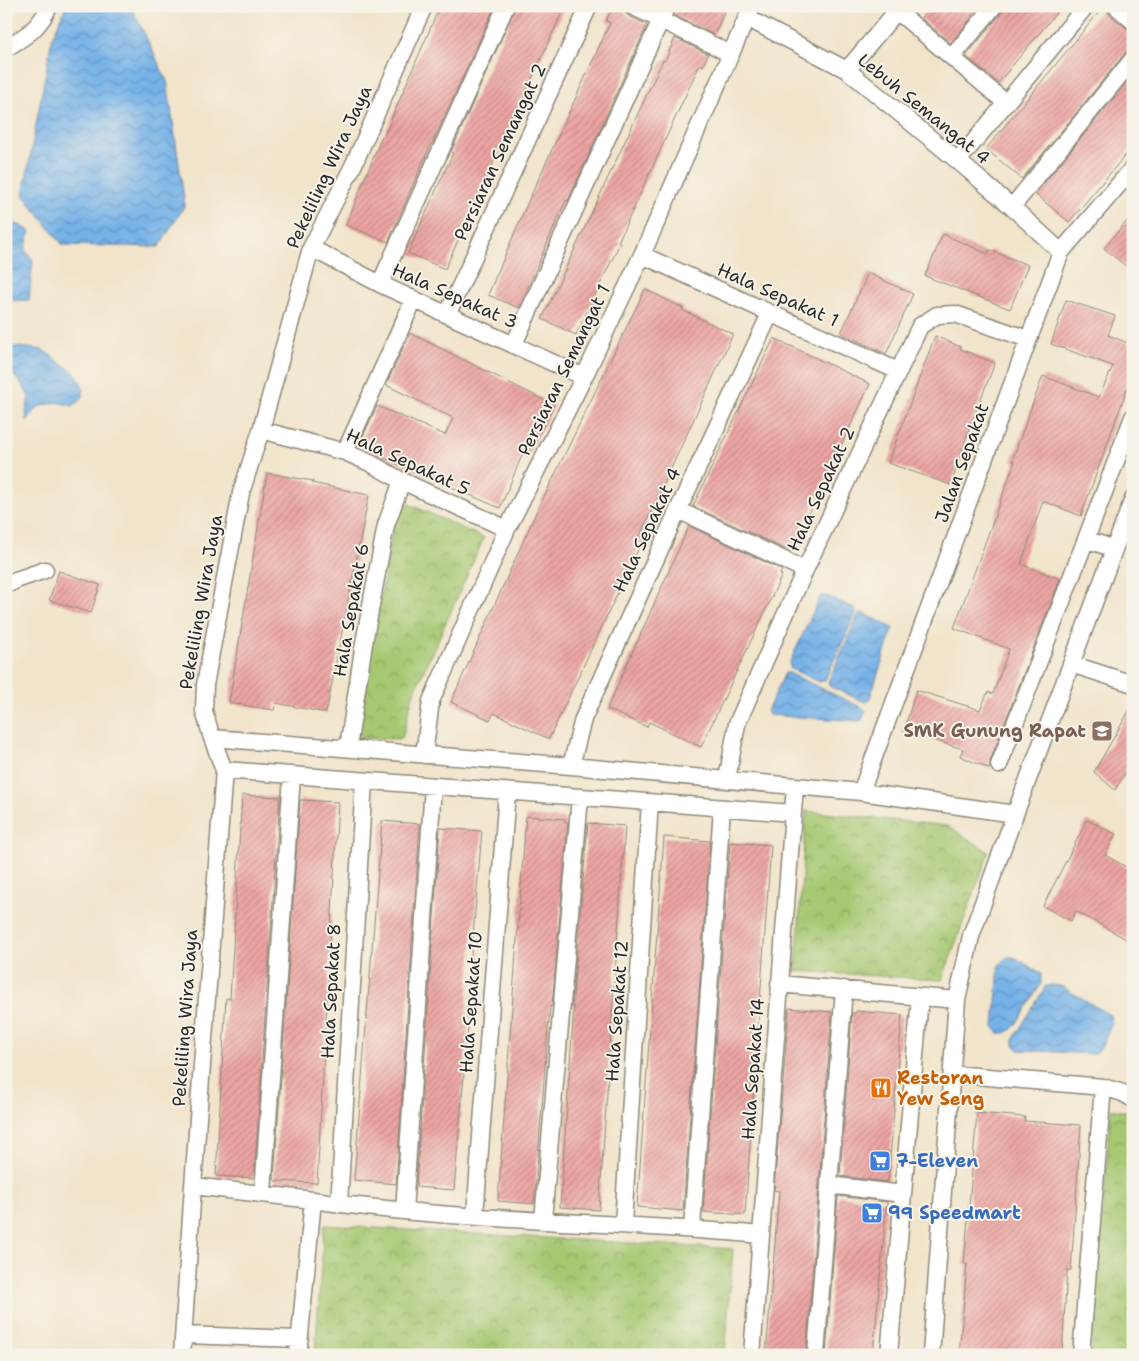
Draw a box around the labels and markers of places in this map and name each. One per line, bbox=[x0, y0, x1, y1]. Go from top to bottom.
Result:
place label: SMK Gunung Rapat bbox=[903, 719, 1086, 743]
school or university icon: SMK Gunung Rapat bbox=[1090, 719, 1114, 743]
place label: Restoran Yew Seng bbox=[897, 1066, 985, 1111]
restaurant icon: Restoran Yew Seng bbox=[869, 1076, 893, 1100]
supermarket icon: 7-Eleven bbox=[868, 1149, 892, 1173]
place label: 7-Eleven bbox=[896, 1149, 978, 1173]
supermarket icon: 99 Speedmart bbox=[860, 1201, 884, 1225]
place label: 99 Speedmart bbox=[888, 1201, 1021, 1225]

